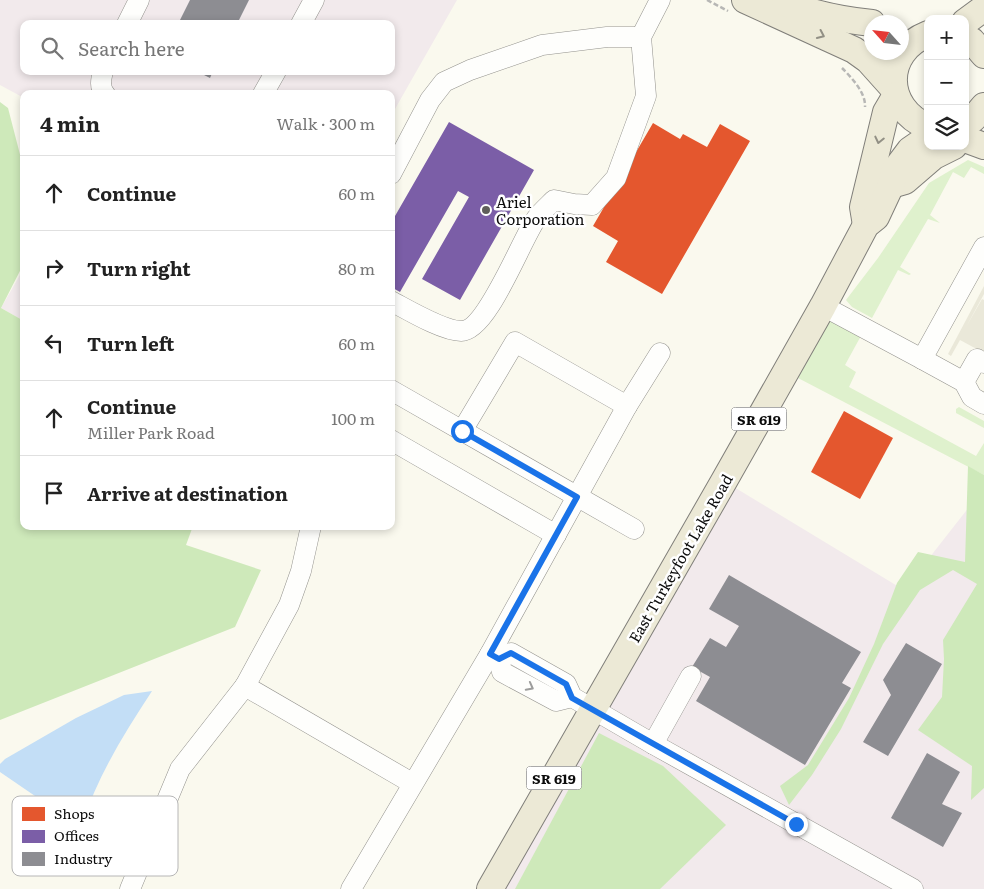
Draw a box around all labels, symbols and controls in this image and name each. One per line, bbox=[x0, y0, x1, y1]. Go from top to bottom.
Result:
north arrow bbox=[864, 15, 909, 60]
map controls bbox=[924, 15, 969, 150]
button: + bbox=[924, 15, 969, 60]
search box bbox=[20, 20, 395, 75]
one-way arrow bbox=[816, 29, 825, 40]
icon: search bbox=[38, 34, 66, 62]
text: Search here bbox=[78, 34, 185, 62]
button: − bbox=[924, 60, 969, 105]
button: layers bbox=[924, 105, 969, 150]
text: 4 min bbox=[40, 107, 100, 138]
text: Walk · 300 m bbox=[276, 111, 375, 135]
one-way arrow bbox=[874, 136, 885, 144]
icon: ahead bbox=[40, 179, 68, 207]
text: Continue bbox=[87, 179, 176, 207]
text: 60 m bbox=[338, 181, 375, 205]
place label: Ariel Corporation bbox=[496, 190, 585, 230]
marker: Ariel Corporation bbox=[480, 204, 492, 216]
icon: right bbox=[40, 254, 68, 282]
text: Turn right bbox=[87, 254, 191, 282]
text: 80 m bbox=[338, 256, 375, 280]
icon: left bbox=[40, 329, 68, 357]
text: Turn left bbox=[87, 329, 174, 357]
text: 60 m bbox=[338, 331, 375, 355]
text: Continue bbox=[87, 392, 176, 420]
icon: ahead bbox=[40, 404, 68, 432]
text: 100 m bbox=[331, 406, 375, 430]
road number: SR 619 bbox=[732, 408, 786, 430]
text: Miller Park Road bbox=[87, 420, 215, 444]
route start bbox=[451, 420, 474, 443]
street label: East Turkeyfoot Lake Road bbox=[622, 469, 738, 647]
icon: arrive bbox=[40, 479, 68, 507]
text: Arrive at destination bbox=[87, 479, 288, 507]
one-way arrow bbox=[525, 681, 534, 691]
road number: SR 619 bbox=[526, 766, 582, 790]
legend bbox=[12, 796, 178, 876]
text: Shops bbox=[54, 803, 94, 823]
route end bbox=[785, 813, 808, 836]
text: Offices bbox=[54, 825, 99, 845]
text: Industry bbox=[54, 848, 113, 868]

